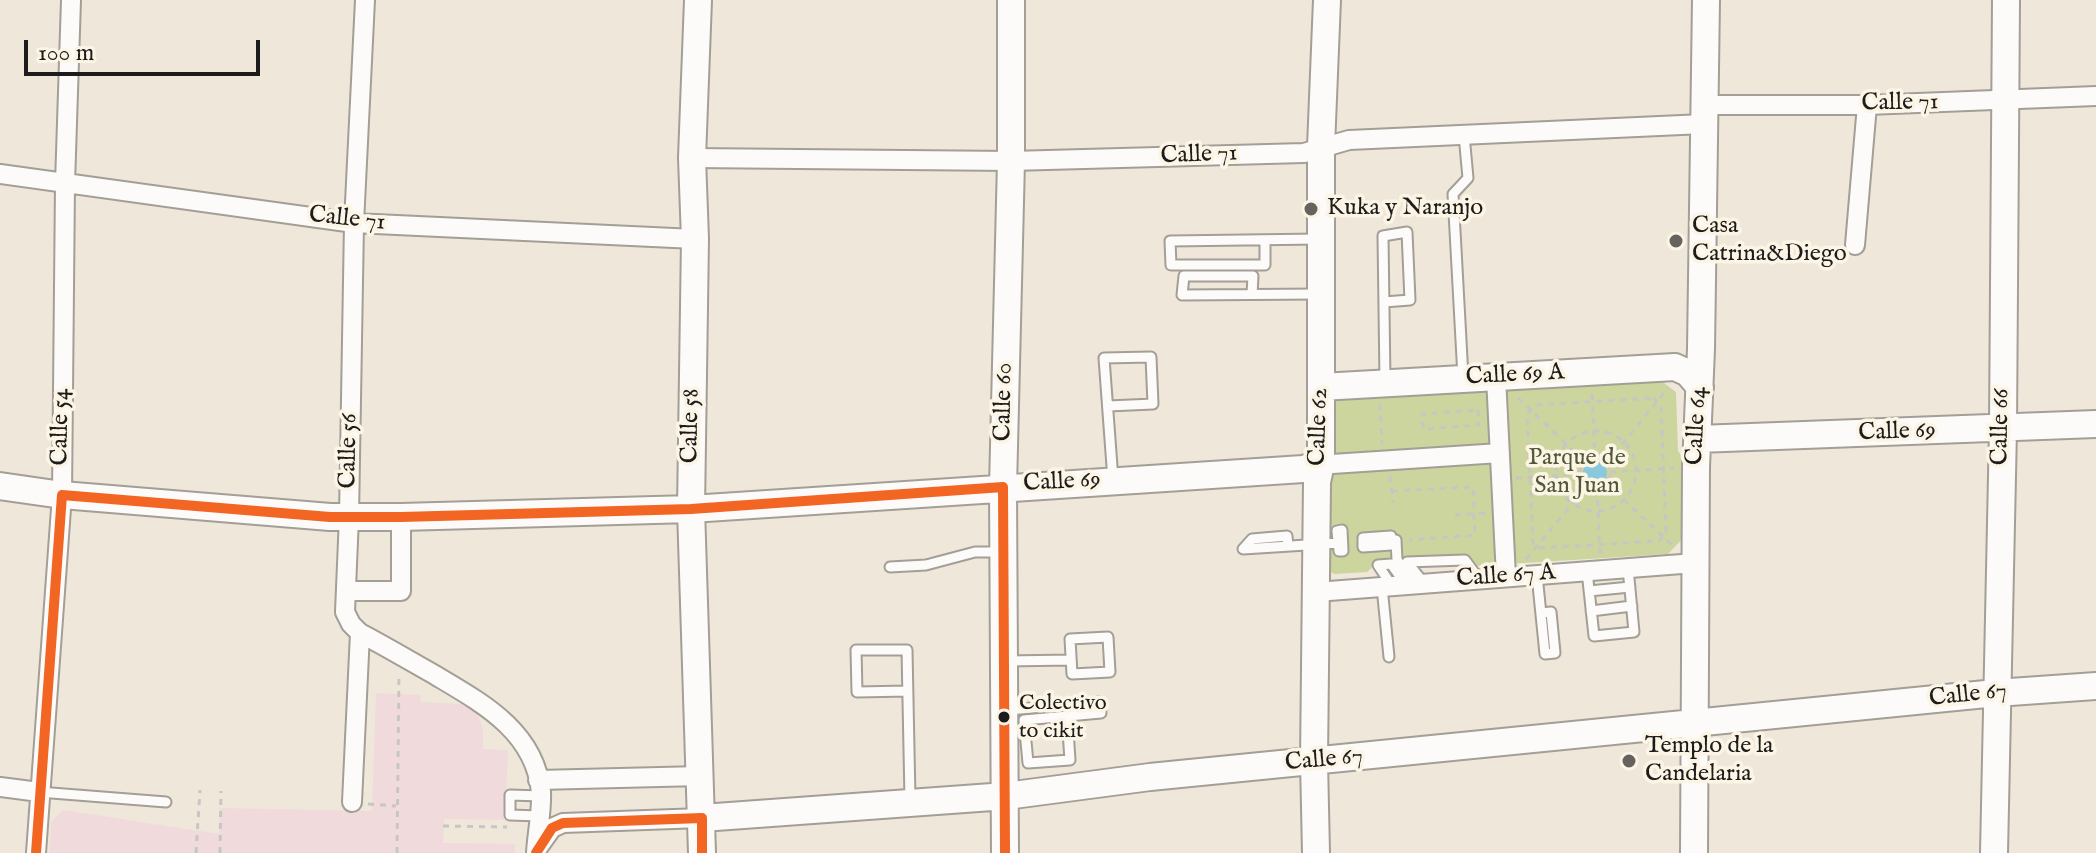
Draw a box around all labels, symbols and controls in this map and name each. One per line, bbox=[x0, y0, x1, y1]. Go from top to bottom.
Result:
scale bar bbox=[28, 24, 264, 74]
text: 100 m bbox=[38, 38, 94, 69]
street label: Calle 71 bbox=[1861, 89, 1939, 119]
street label: Calle 71 bbox=[1160, 140, 1238, 172]
place label: Kuka y Naranjo bbox=[1327, 195, 1483, 223]
marker: Kuka y Naranjo bbox=[1302, 200, 1320, 218]
street label: Calle 71 bbox=[307, 202, 387, 238]
place label: Casa Catrina&Diego bbox=[1692, 213, 1847, 269]
marker: Casa Catrina&Diego bbox=[1667, 232, 1685, 250]
street label: Calle 69 A bbox=[1465, 359, 1565, 393]
street label: Calle 60 bbox=[990, 362, 1020, 442]
street label: Calle 64 bbox=[1682, 386, 1714, 466]
street label: Calle 62 bbox=[1304, 387, 1336, 467]
street label: Calle 54 bbox=[47, 388, 77, 466]
street label: Calle 58 bbox=[677, 388, 707, 464]
street label: Calle 66 bbox=[1987, 388, 2017, 466]
street label: Calle 56 bbox=[335, 413, 365, 489]
street label: Calle 69 bbox=[1858, 417, 1936, 449]
park label: Parque de San Juan bbox=[1528, 445, 1626, 501]
street label: Calle 69 bbox=[1023, 467, 1101, 499]
street label: Calle 67 A bbox=[1455, 559, 1557, 595]
street label: Calle 67 bbox=[1928, 678, 2008, 714]
place label: Colectivo to cikit bbox=[1019, 691, 1107, 742]
marker: Colectivo to cikit bbox=[996, 709, 1012, 725]
place label: Templo de la Candelaria bbox=[1645, 733, 1773, 789]
street label: Calle 67 bbox=[1284, 743, 1364, 779]
marker: Templo de la Candelaria bbox=[1620, 752, 1638, 770]

